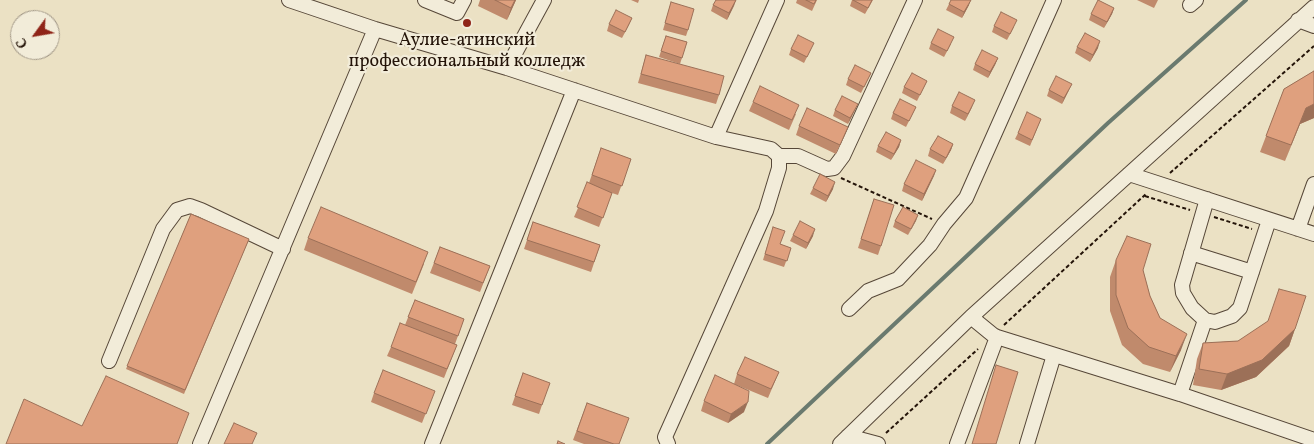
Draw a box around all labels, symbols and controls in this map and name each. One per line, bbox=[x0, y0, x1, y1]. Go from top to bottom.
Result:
north arrow bbox=[10, 10, 60, 60]
marker: Аулие-атинский профессиональный колледж bbox=[461, 17, 473, 29]
place label: Аулие-атинский профессиональный колледж bbox=[349, 31, 585, 74]
text: С bbox=[12, 34, 33, 52]

